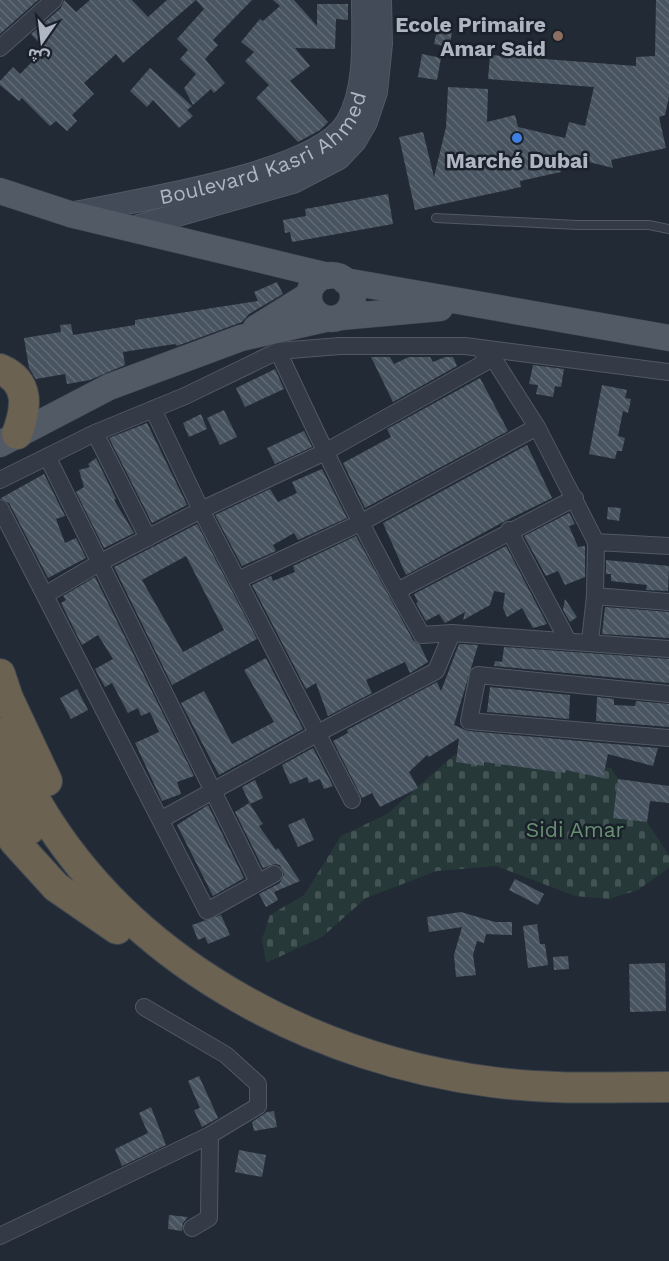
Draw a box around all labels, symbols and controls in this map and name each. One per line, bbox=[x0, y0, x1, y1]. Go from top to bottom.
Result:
north arrow bbox=[12, 12, 72, 72]
place label: Ecole Primaire Amar Said bbox=[395, 12, 546, 61]
marker: Ecole Primaire Amar Said bbox=[551, 29, 565, 43]
text: ش bbox=[25, 44, 51, 68]
street label: Boulevard Kasri Ahmed bbox=[157, 89, 371, 209]
marker: Marché Dubai bbox=[510, 131, 524, 145]
place label: Marché Dubai bbox=[446, 148, 588, 173]
park label: Sidi Amar bbox=[526, 817, 625, 842]

